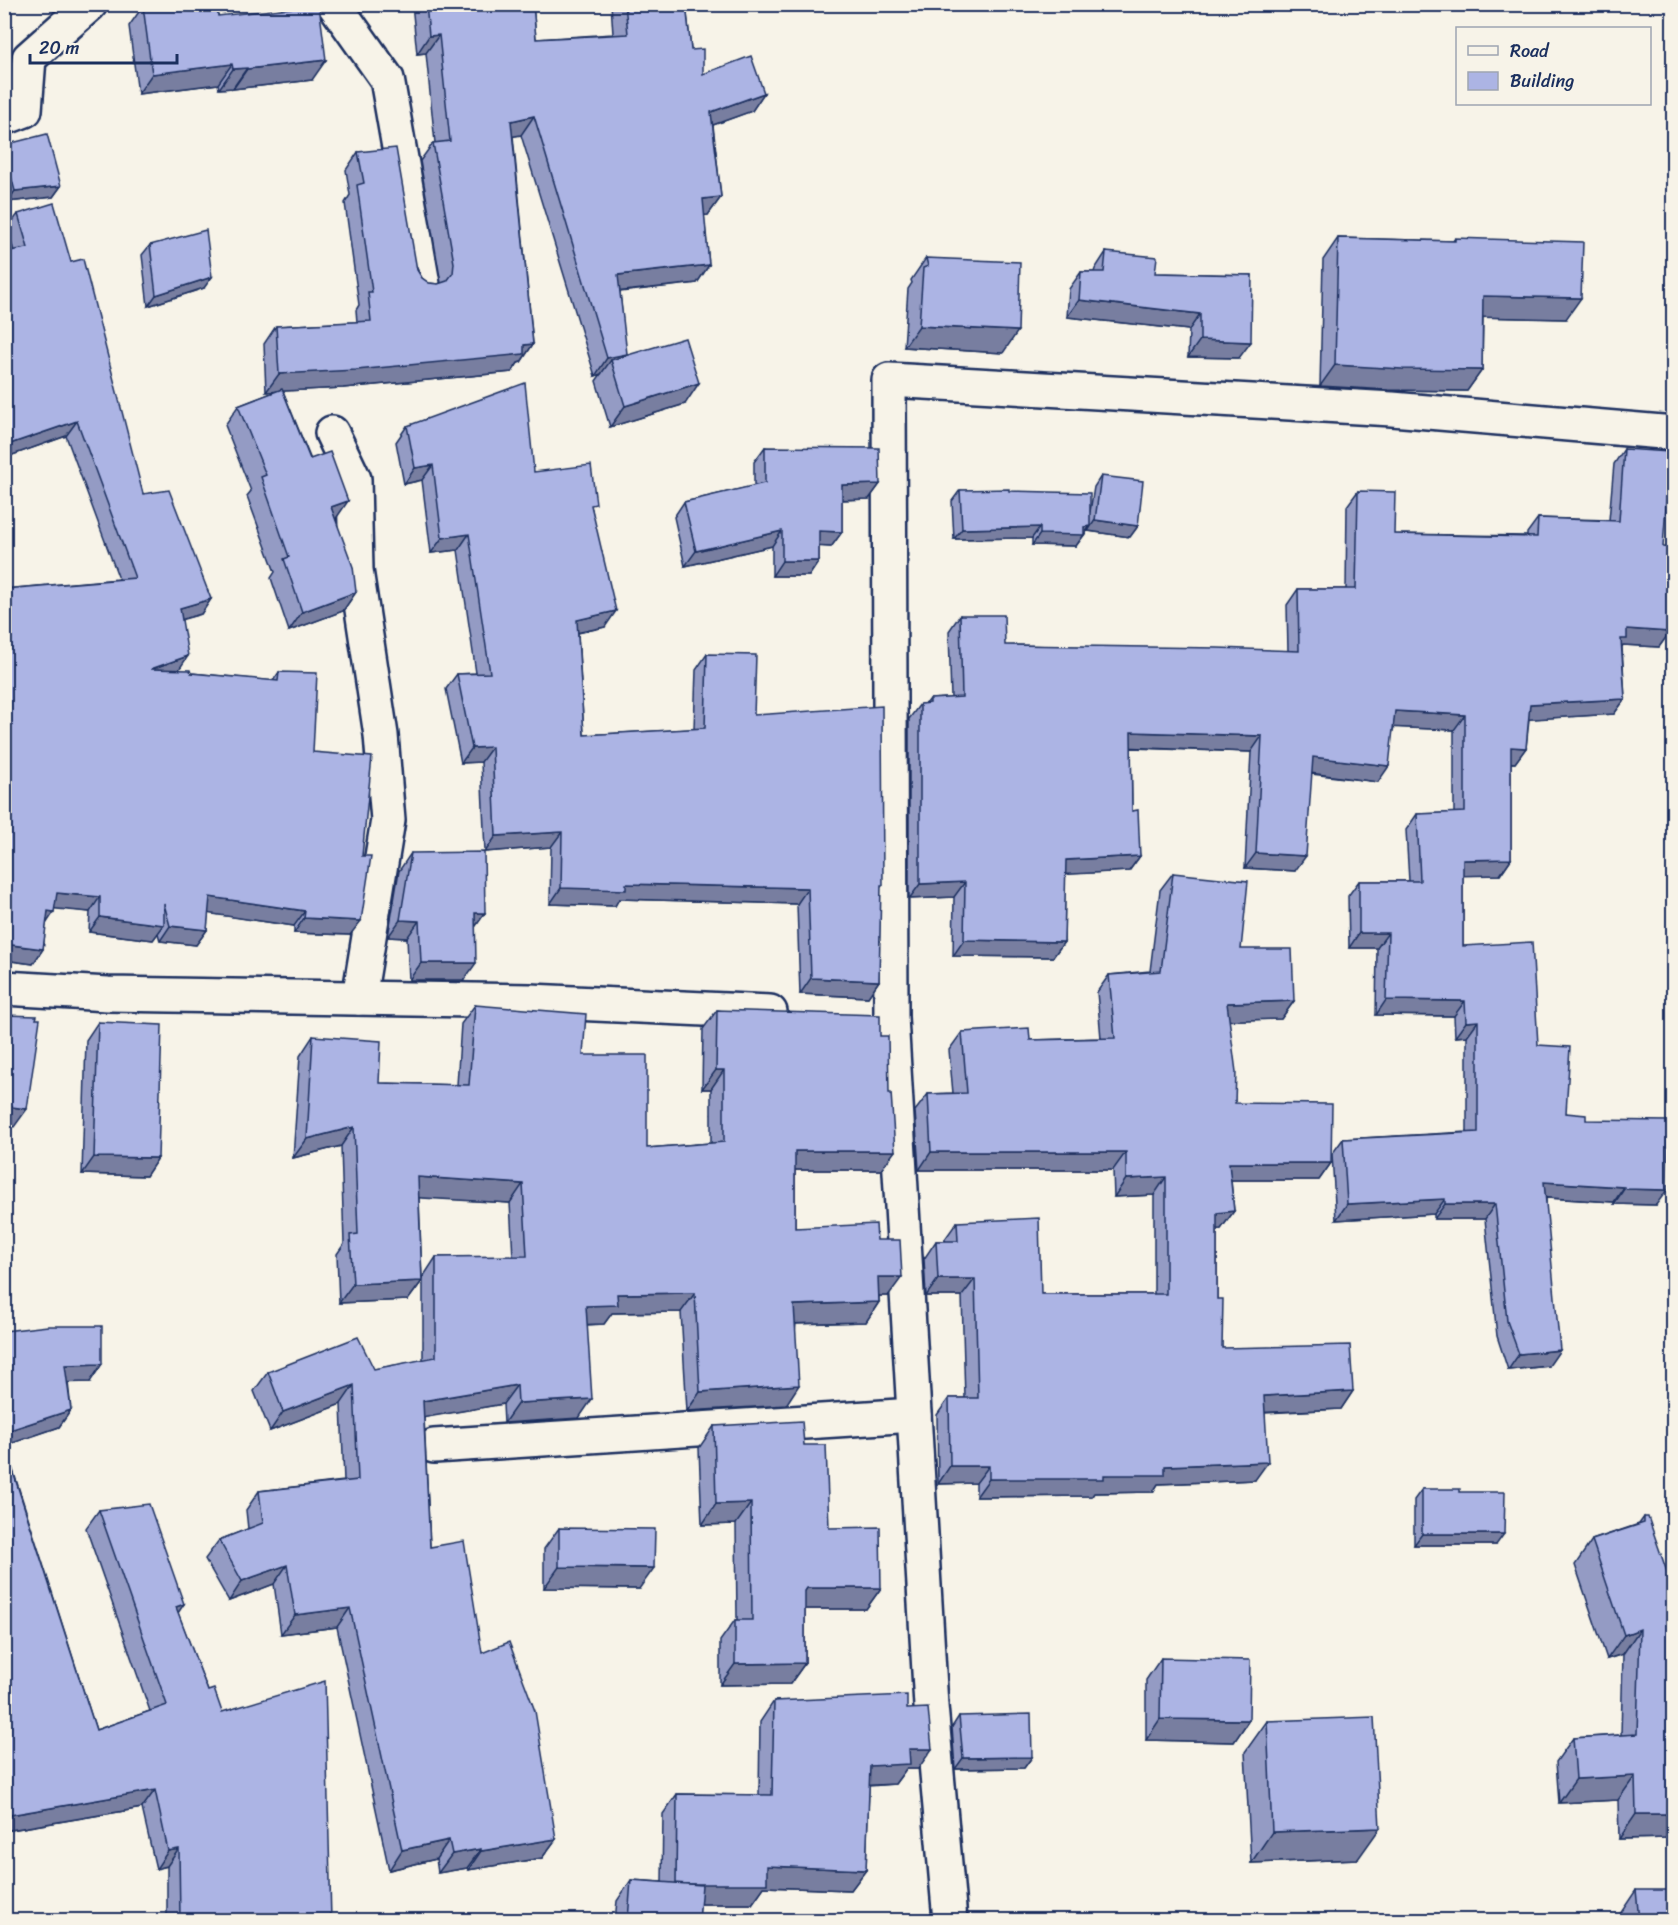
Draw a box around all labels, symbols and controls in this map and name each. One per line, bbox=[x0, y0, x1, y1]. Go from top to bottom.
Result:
scale bar bbox=[30, 27, 177, 65]
legend bbox=[1456, 27, 1651, 105]
text: 20 m bbox=[39, 32, 79, 64]
text: Road bbox=[1510, 35, 1550, 67]
text: Building bbox=[1510, 65, 1574, 97]

